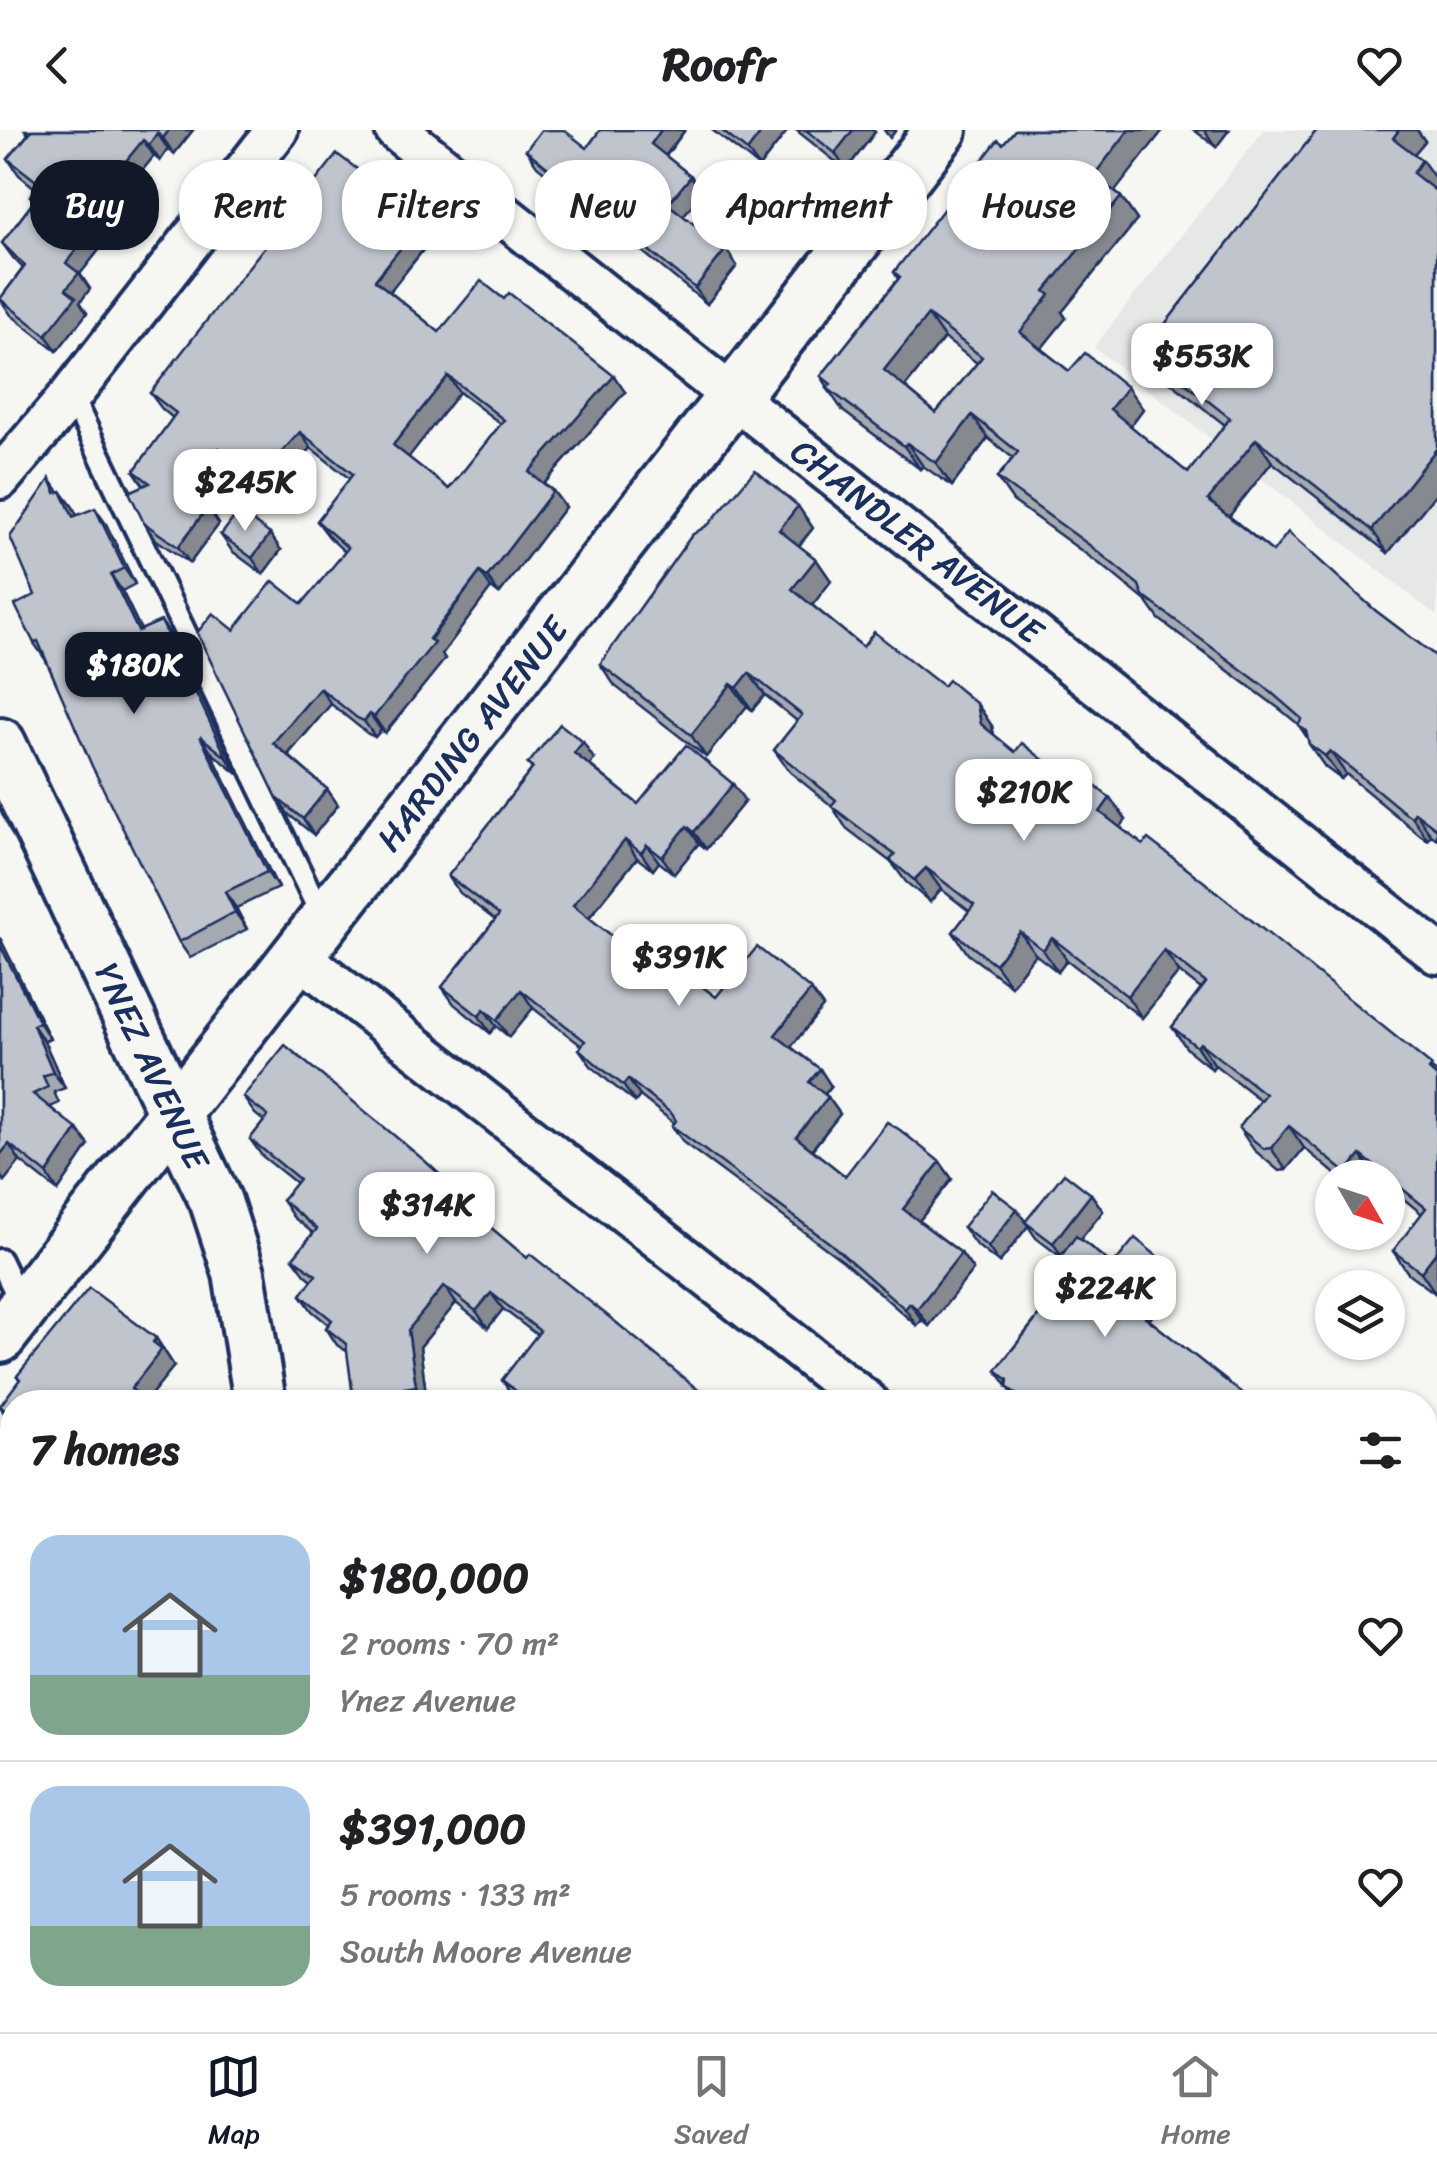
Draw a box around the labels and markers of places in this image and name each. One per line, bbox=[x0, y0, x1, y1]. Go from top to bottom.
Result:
pin: $553K bbox=[1132, 323, 1272, 408]
pin: $245K bbox=[175, 449, 315, 534]
pin: $180K bbox=[64, 632, 204, 717]
pin: $210K bbox=[954, 759, 1094, 844]
pin: $391K bbox=[609, 924, 749, 1009]
pin: $314K bbox=[357, 1172, 497, 1257]
pin: $224K bbox=[1035, 1255, 1175, 1340]

